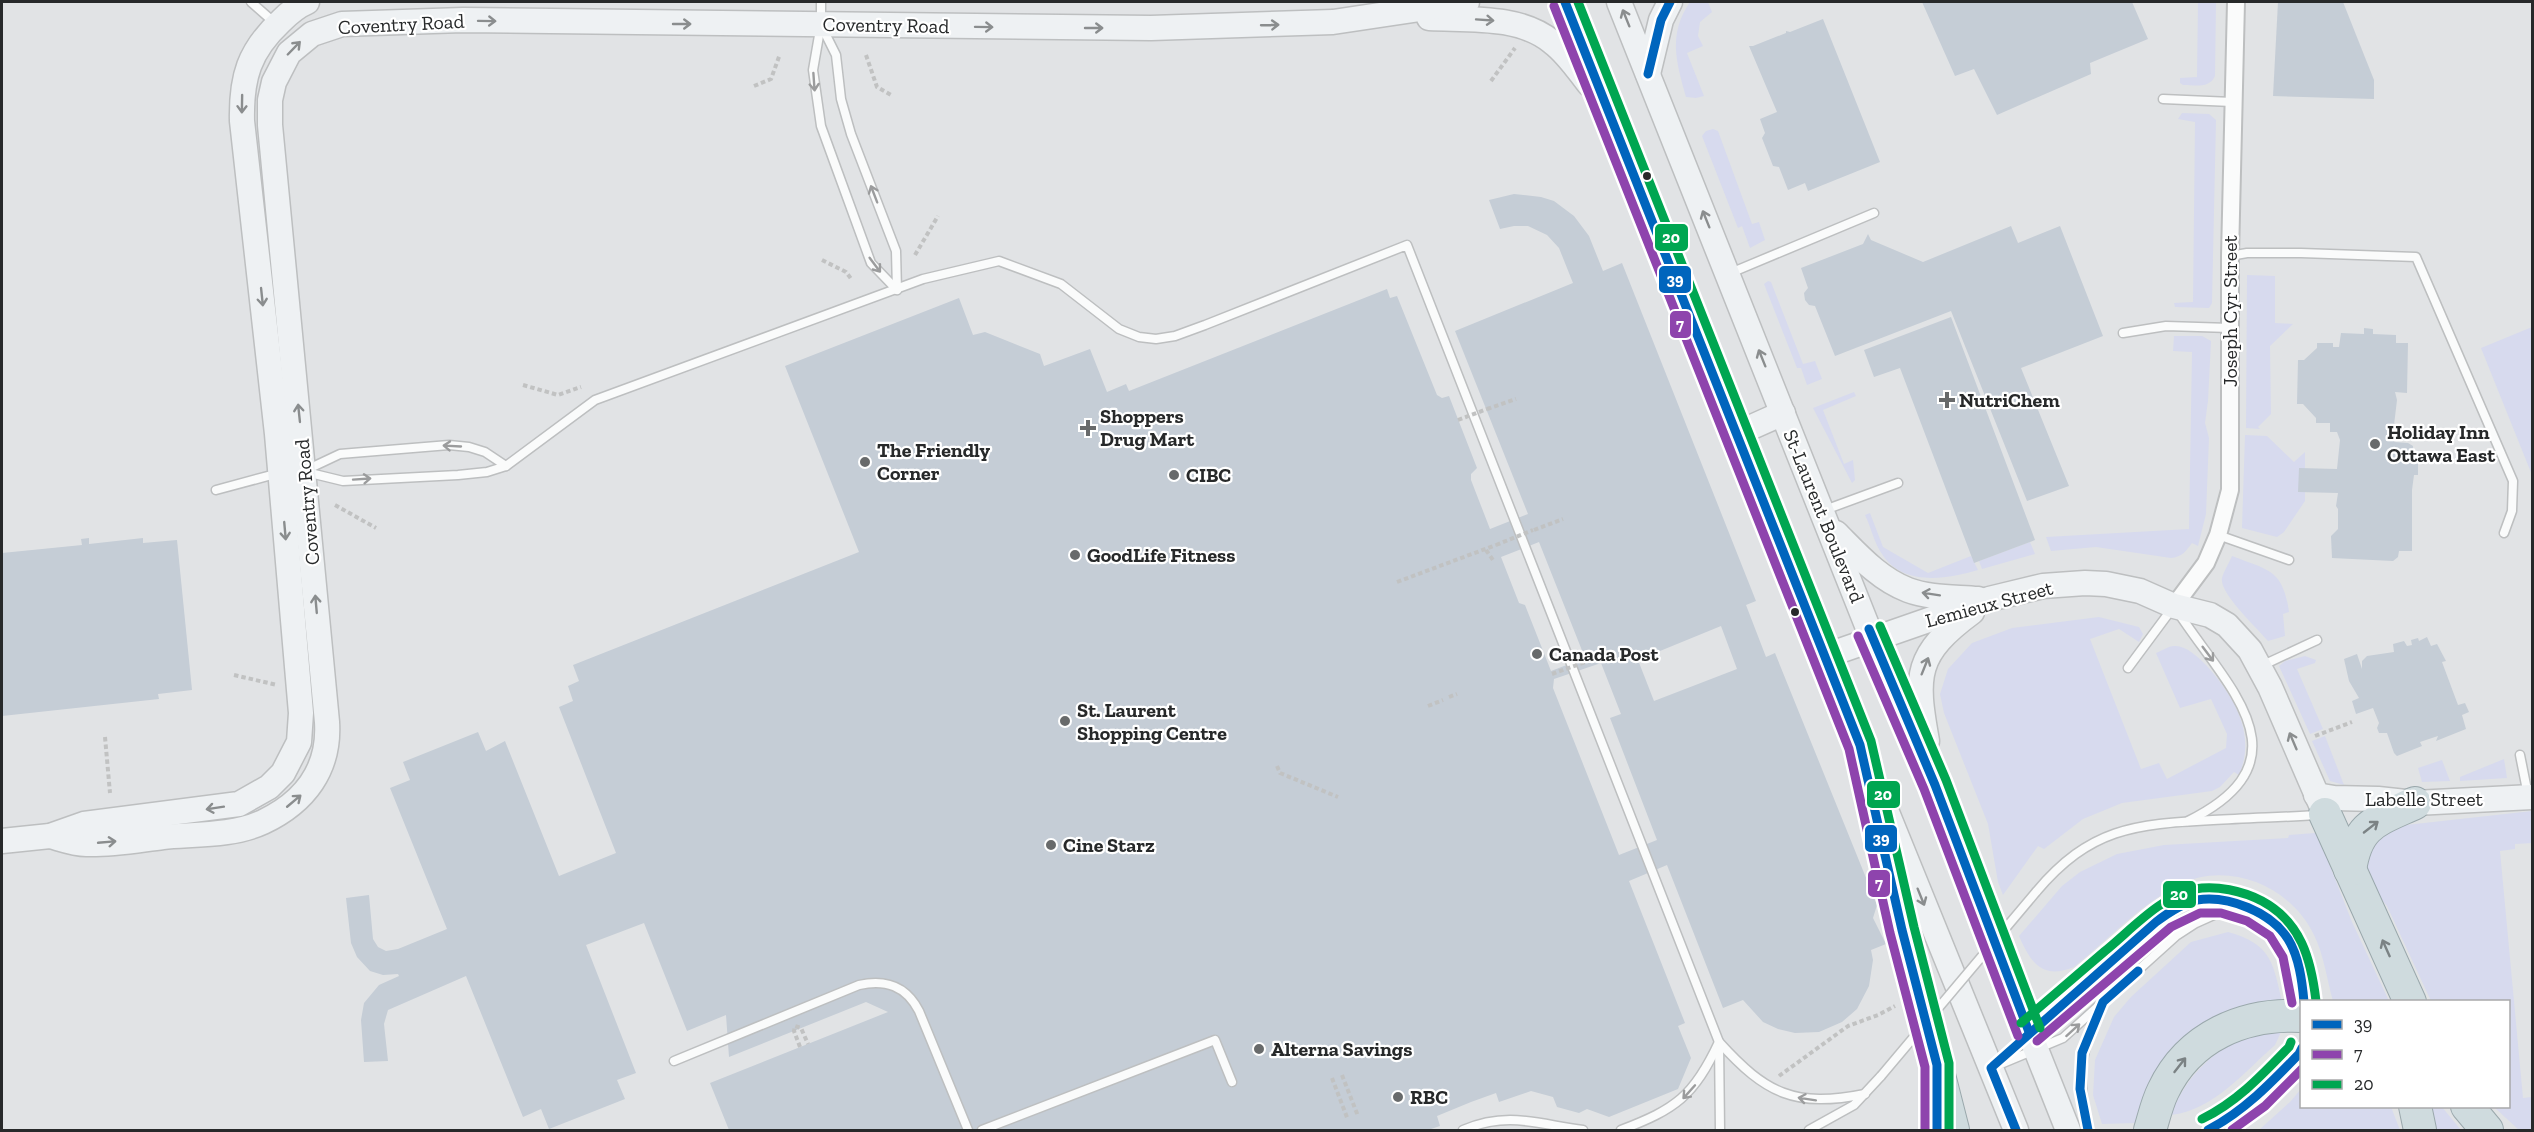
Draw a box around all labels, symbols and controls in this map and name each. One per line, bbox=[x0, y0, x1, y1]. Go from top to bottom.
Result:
street label: Coventry Road bbox=[337, 9, 465, 39]
one-way arrow bbox=[1620, 10, 1631, 28]
street label: Coventry Road bbox=[822, 12, 950, 38]
one-way arrow bbox=[477, 15, 497, 27]
one-way arrow bbox=[1475, 15, 1495, 26]
one-way arrow bbox=[672, 18, 692, 30]
one-way arrow bbox=[1260, 19, 1280, 31]
one-way arrow bbox=[974, 22, 993, 33]
one-way arrow bbox=[1083, 22, 1103, 34]
one-way arrow bbox=[287, 41, 302, 56]
one-way arrow bbox=[808, 71, 819, 91]
one-way arrow bbox=[236, 93, 247, 113]
unlabelled marker bbox=[1641, 170, 1653, 182]
one-way arrow bbox=[868, 185, 879, 204]
one-way arrow bbox=[1700, 211, 1711, 229]
line badge: 20 bbox=[1654, 223, 1689, 252]
text: 20 bbox=[1662, 228, 1680, 247]
street label: Joseph Cyr Street bbox=[2218, 234, 2242, 387]
one-way arrow bbox=[868, 257, 881, 273]
line badge: 39 bbox=[1658, 265, 1692, 294]
text: 39 bbox=[1666, 270, 1684, 289]
one-way arrow bbox=[256, 287, 267, 307]
line badge: 7 bbox=[1669, 310, 1692, 339]
text: 7 bbox=[1676, 315, 1684, 334]
one-way arrow bbox=[1756, 350, 1767, 368]
place label: NutriChem bbox=[1959, 388, 2060, 412]
marker: NutriChem bbox=[1940, 393, 1954, 407]
one-way arrow bbox=[293, 403, 304, 423]
place label: Shoppers Drug Mart bbox=[1100, 404, 1195, 451]
place label: Holiday Inn Ottawa East bbox=[2387, 420, 2496, 467]
marker: Shoppers Drug Mart bbox=[1081, 421, 1095, 435]
street label: St-Laurent Boulevard bbox=[1778, 426, 1870, 606]
marker: Holiday Inn Ottawa East bbox=[2368, 437, 2382, 451]
street label: Coventry Road bbox=[290, 438, 324, 566]
place label: The Friendly Corner bbox=[877, 438, 991, 485]
one-way arrow bbox=[443, 440, 463, 451]
marker: The Friendly Corner bbox=[858, 455, 872, 469]
place label: CIBC bbox=[1186, 463, 1231, 487]
marker: CIBC bbox=[1167, 468, 1181, 482]
one-way arrow bbox=[351, 474, 371, 485]
one-way arrow bbox=[279, 521, 290, 541]
place label: GoodLife Fitness bbox=[1087, 543, 1235, 567]
marker: GoodLife Fitness bbox=[1068, 548, 1082, 562]
street label: Lemieux Street bbox=[1922, 575, 2056, 633]
one-way arrow bbox=[1921, 589, 1941, 600]
one-way arrow bbox=[310, 595, 321, 615]
unlabelled marker bbox=[1789, 606, 1801, 618]
place label: Canada Post bbox=[1549, 642, 1659, 666]
one-way arrow bbox=[2201, 646, 2214, 662]
marker: Canada Post bbox=[1530, 647, 1544, 661]
one-way arrow bbox=[1920, 657, 1931, 675]
place label: St. Laurent Shopping Centre bbox=[1077, 698, 1227, 745]
marker: St. Laurent Shopping Centre bbox=[1058, 714, 1072, 728]
one-way arrow bbox=[2287, 732, 2298, 751]
line badge: 20 bbox=[1866, 780, 1901, 809]
text: 20 bbox=[1874, 785, 1892, 804]
street label: Labelle Street bbox=[2365, 787, 2484, 811]
one-way arrow bbox=[286, 794, 301, 808]
one-way arrow bbox=[206, 803, 225, 814]
one-way arrow bbox=[2363, 820, 2379, 833]
line badge: 39 bbox=[1864, 824, 1898, 853]
text: 39 bbox=[1872, 829, 1890, 848]
place label: Cine Starz bbox=[1063, 833, 1155, 857]
one-way arrow bbox=[97, 836, 117, 847]
marker: Cine Starz bbox=[1044, 838, 1058, 852]
line badge: 7 bbox=[1867, 869, 1891, 898]
text: 7 bbox=[1875, 874, 1883, 893]
line badge: 20 bbox=[2162, 880, 2197, 909]
text: 20 bbox=[2170, 885, 2188, 904]
one-way arrow bbox=[1916, 887, 1927, 906]
one-way arrow bbox=[2380, 940, 2391, 958]
legend bbox=[2300, 1000, 2510, 1108]
text: 39 bbox=[2354, 1013, 2372, 1035]
one-way arrow bbox=[2065, 1023, 2080, 1037]
place label: Alterna Savings bbox=[1271, 1037, 1412, 1061]
marker: Alterna Savings bbox=[1252, 1042, 1266, 1056]
text: 7 bbox=[2354, 1043, 2363, 1065]
one-way arrow bbox=[2173, 1057, 2186, 1073]
text: 20 bbox=[2354, 1073, 2374, 1095]
one-way arrow bbox=[1682, 1084, 1696, 1099]
place label: RBC bbox=[1410, 1085, 1448, 1109]
marker: RBC bbox=[1391, 1090, 1405, 1104]
one-way arrow bbox=[1798, 1093, 1817, 1104]

